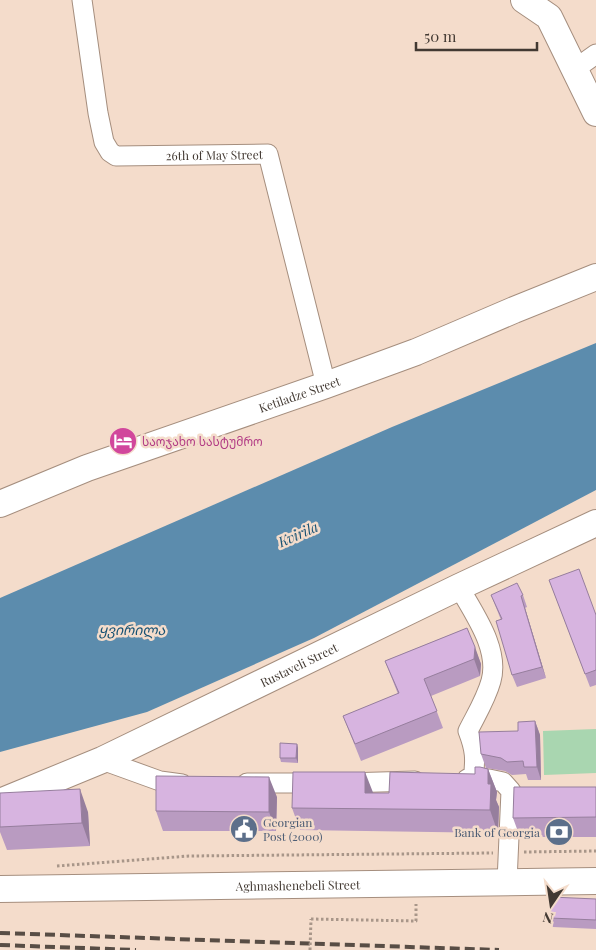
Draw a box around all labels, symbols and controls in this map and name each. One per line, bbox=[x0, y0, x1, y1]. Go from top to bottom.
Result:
scale bar bbox=[416, 20, 537, 52]
text: 50 m bbox=[424, 26, 457, 46]
street label: 26th of May Street bbox=[166, 146, 264, 163]
street label: Ketiladze Street bbox=[257, 372, 343, 416]
hotel icon: საოჯახო სასტუმრო bbox=[108, 426, 138, 456]
place label: საოჯახო სასტუმრო bbox=[142, 433, 263, 449]
water label: Kvirila bbox=[274, 517, 321, 552]
water label: ყვირილა bbox=[99, 620, 166, 639]
street label: Rustaveli Street bbox=[257, 639, 341, 690]
public building icon: Georgian Post (2000) bbox=[229, 814, 259, 844]
place label: Georgian Post (2000) bbox=[263, 814, 322, 844]
bank icon: Bank of Georgia bbox=[544, 817, 574, 847]
place label: Bank of Georgia bbox=[454, 824, 540, 840]
street label: Aghmashenebeli Street bbox=[235, 876, 361, 894]
north arrow bbox=[526, 880, 576, 930]
text: N bbox=[541, 908, 555, 929]

